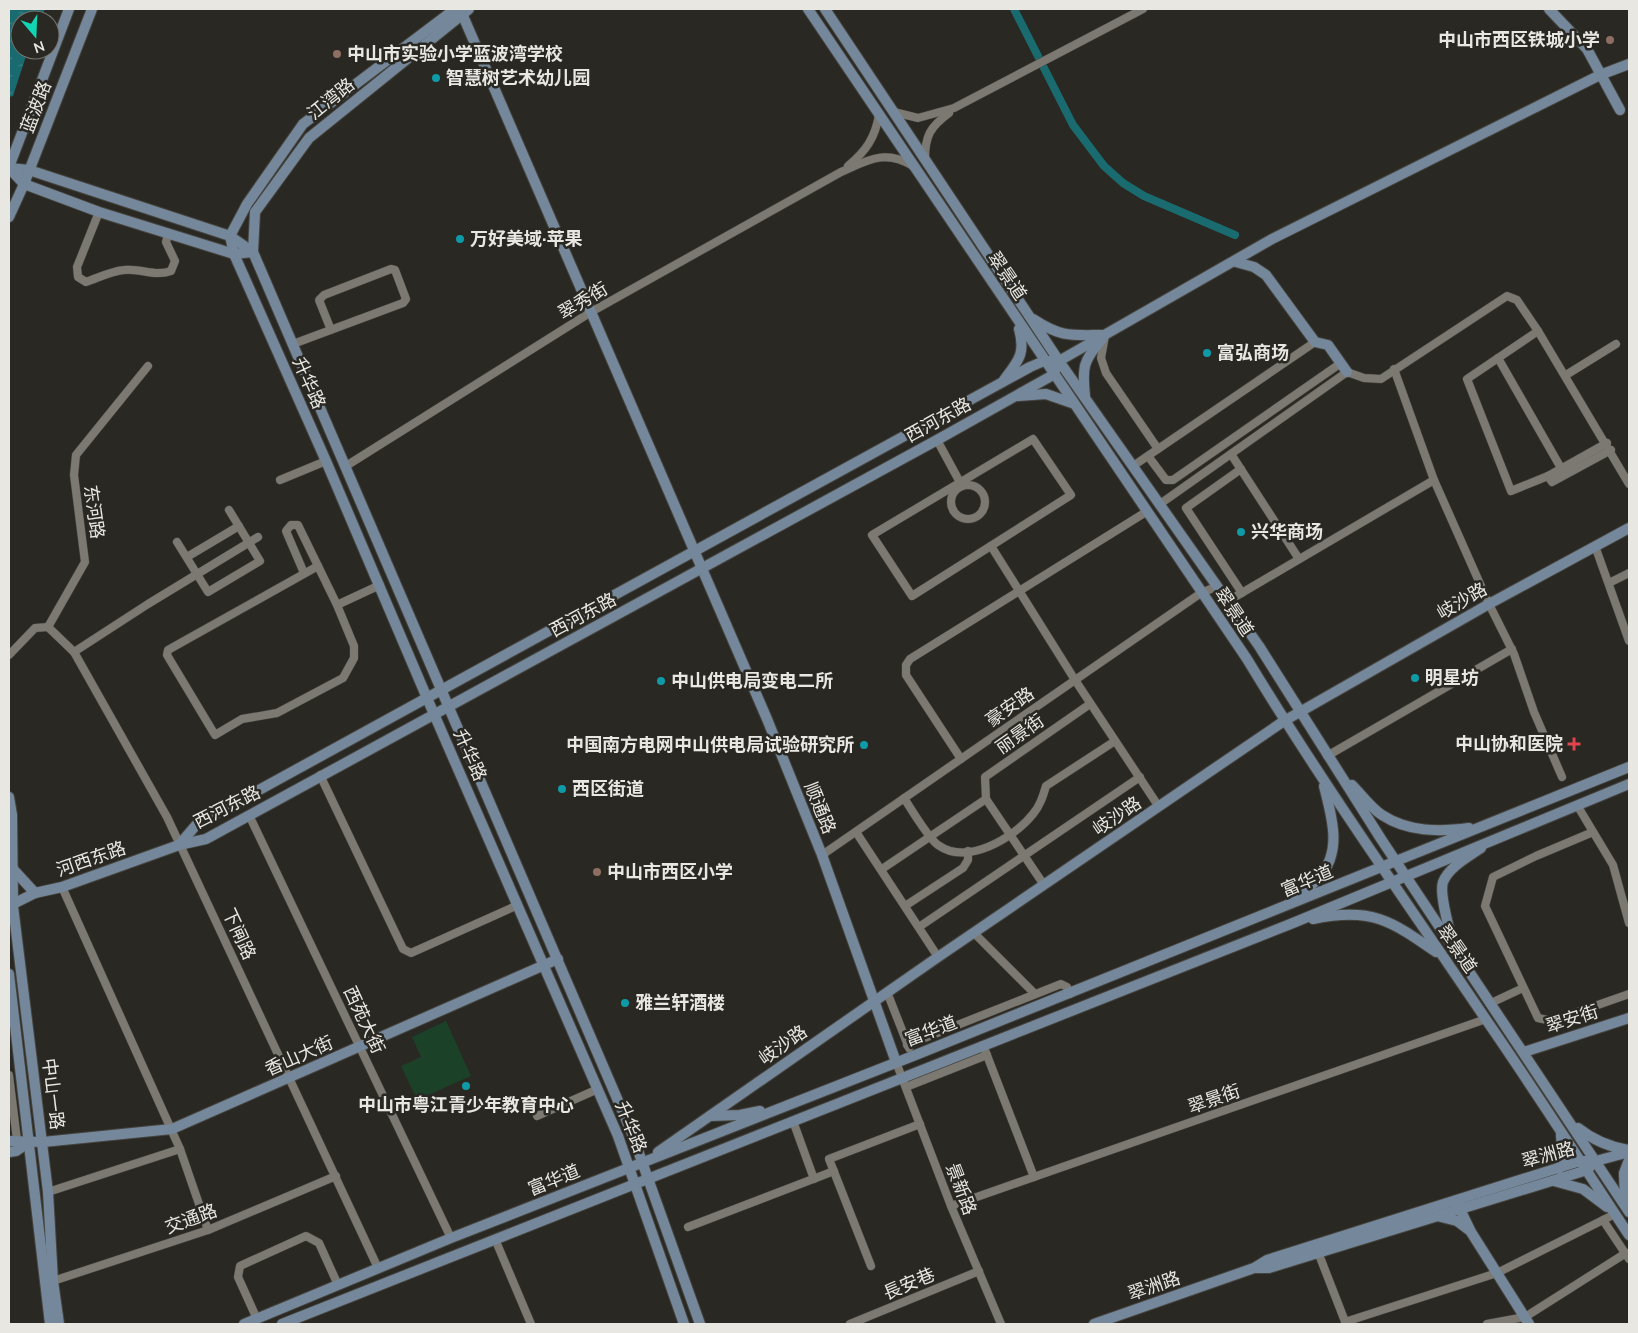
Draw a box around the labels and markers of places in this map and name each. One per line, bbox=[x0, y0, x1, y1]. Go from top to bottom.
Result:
place label: 中山市西区铁城小学 bbox=[1438, 28, 1600, 52]
marker: 中山市西区铁城小学 bbox=[1604, 34, 1616, 46]
place label: 中山市实验小学蓝波湾学校 bbox=[347, 42, 563, 66]
marker: 中山市实验小学蓝波湾学校 bbox=[331, 48, 343, 60]
place label: 智慧树艺术幼儿园 bbox=[446, 66, 590, 90]
marker: 智慧树艺术幼儿园 bbox=[430, 72, 442, 84]
place label: 万好美域·苹果 bbox=[470, 227, 582, 251]
marker: 万好美域·苹果 bbox=[454, 233, 466, 245]
place label: 富弘商场 bbox=[1217, 341, 1289, 365]
marker: 富弘商场 bbox=[1201, 347, 1213, 359]
place label: 兴华商场 bbox=[1251, 520, 1323, 544]
marker: 兴华商场 bbox=[1235, 526, 1247, 538]
place label: 明星坊 bbox=[1425, 666, 1479, 690]
place label: 中山供电局变电二所 bbox=[671, 669, 833, 693]
marker: 明星坊 bbox=[1409, 672, 1421, 684]
marker: 中山供电局变电二所 bbox=[655, 675, 667, 687]
place label: 中山协和医院 bbox=[1455, 732, 1563, 756]
place label: 中国南方电网中山供电局试验研究所 bbox=[566, 733, 854, 757]
marker: 中山协和医院 bbox=[1567, 737, 1581, 751]
marker: 中国南方电网中山供电局试验研究所 bbox=[858, 739, 870, 751]
place label: 西区街道 bbox=[572, 777, 644, 801]
marker: 西区街道 bbox=[556, 783, 568, 795]
place label: 中山市西区小学 bbox=[607, 860, 733, 884]
marker: 中山市西区小学 bbox=[591, 866, 603, 878]
place label: 雅兰轩酒楼 bbox=[635, 991, 725, 1015]
marker: 雅兰轩酒楼 bbox=[619, 997, 631, 1009]
marker: 中山市粤江青少年教育中心 bbox=[460, 1080, 472, 1092]
place label: 中山市粤江青少年教育中心 bbox=[358, 1093, 574, 1117]

